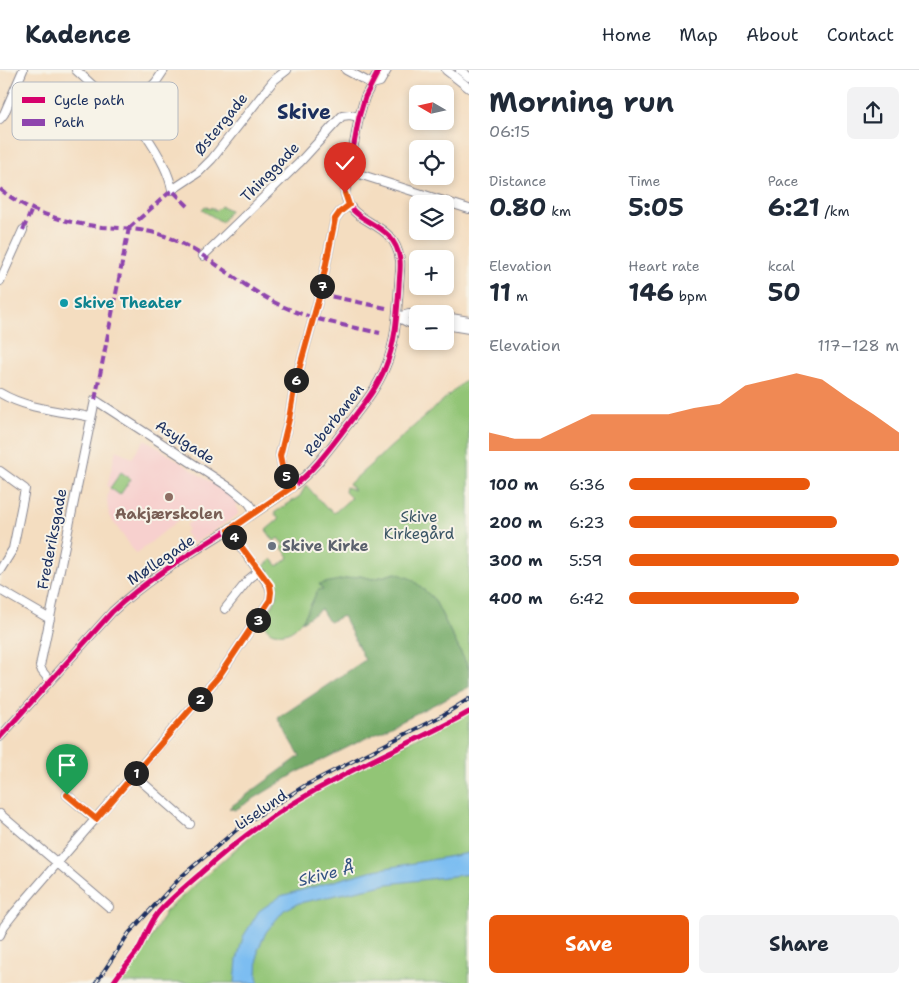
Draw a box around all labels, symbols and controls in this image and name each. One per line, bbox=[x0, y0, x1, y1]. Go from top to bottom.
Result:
text: Kadence bbox=[25, 19, 131, 51]
text: Home bbox=[602, 23, 651, 47]
text: Map bbox=[679, 23, 718, 47]
text: About bbox=[746, 23, 799, 47]
text: Contact bbox=[827, 23, 894, 47]
legend bbox=[12, 82, 178, 140]
text: Morning run bbox=[489, 83, 674, 121]
north arrow bbox=[409, 85, 454, 130]
map controls bbox=[409, 85, 454, 350]
button: share bbox=[847, 87, 899, 139]
street label: Østergade bbox=[190, 89, 252, 159]
text: Cycle path bbox=[54, 91, 125, 109]
district label: Skive bbox=[277, 99, 331, 125]
text: Path bbox=[54, 113, 85, 131]
text: 06:15 bbox=[489, 121, 530, 142]
street label: Thinggade bbox=[236, 138, 304, 206]
button: locate bbox=[409, 140, 454, 185]
pin bbox=[324, 142, 366, 193]
icon: check bbox=[331, 149, 359, 177]
text: Distance bbox=[489, 172, 546, 190]
text: Time bbox=[628, 172, 660, 190]
text: Pace bbox=[768, 172, 798, 190]
text: 0.80 bbox=[489, 190, 547, 224]
text: 5:05 bbox=[628, 190, 684, 224]
text: 6:21 bbox=[768, 190, 820, 224]
button: layers bbox=[409, 195, 454, 240]
text: km bbox=[547, 202, 571, 220]
text: /km bbox=[820, 202, 850, 220]
button: + bbox=[409, 250, 454, 295]
text: Elevation bbox=[489, 257, 552, 275]
text: Heart rate bbox=[628, 257, 700, 275]
text: kcal bbox=[768, 257, 795, 275]
pin: 7 bbox=[310, 274, 334, 298]
text: 11 bbox=[489, 275, 511, 309]
text: 146 bbox=[628, 275, 674, 309]
text: 50 bbox=[768, 275, 801, 309]
text: 7 bbox=[318, 277, 327, 295]
text: m bbox=[511, 287, 528, 305]
text: bpm bbox=[674, 287, 707, 305]
place label: Skive Theater bbox=[74, 293, 182, 313]
marker: Skive Theater bbox=[58, 297, 70, 309]
button: − bbox=[409, 305, 454, 350]
text: Elevation bbox=[489, 335, 561, 356]
text: 117–128 m bbox=[818, 335, 899, 356]
pin: 6 bbox=[284, 368, 308, 392]
text: 6 bbox=[292, 371, 301, 389]
street label: Reberbanen bbox=[299, 380, 369, 460]
street label: Asylgade bbox=[151, 415, 219, 469]
pin: 5 bbox=[274, 464, 298, 488]
text: 5 bbox=[282, 467, 291, 485]
text: 100 m bbox=[489, 474, 538, 495]
text: 6:36 bbox=[569, 474, 605, 495]
street label: Frederiksgade bbox=[32, 487, 72, 591]
marker: Aakjærskolen bbox=[163, 491, 175, 503]
place label: Aakjærskolen bbox=[115, 504, 223, 524]
park label: Skive Kirkegård bbox=[384, 507, 455, 544]
text: 200 m bbox=[489, 512, 542, 533]
text: 6:23 bbox=[569, 512, 605, 533]
pin: 4 bbox=[222, 524, 246, 550]
text: 4 bbox=[230, 528, 239, 546]
street label: Møllegade bbox=[123, 530, 199, 590]
place label: Skive Kirke bbox=[282, 536, 369, 556]
marker: Skive Kirke bbox=[266, 540, 278, 552]
text: 300 m bbox=[489, 550, 543, 571]
text: 5:59 bbox=[569, 550, 603, 571]
text: 400 m bbox=[489, 588, 543, 609]
text: 6:42 bbox=[569, 588, 604, 609]
pin: 3 bbox=[246, 608, 270, 632]
text: 3 bbox=[254, 611, 263, 629]
pin: 2 bbox=[188, 686, 212, 712]
text: 2 bbox=[196, 690, 205, 708]
pin bbox=[46, 744, 88, 795]
icon: arrive bbox=[53, 751, 81, 779]
pin: 1 bbox=[124, 760, 148, 786]
text: 1 bbox=[133, 764, 140, 782]
street label: Liselund bbox=[231, 785, 291, 835]
water label: Skive Å bbox=[296, 856, 357, 891]
button: Save bbox=[489, 915, 689, 973]
button: Share bbox=[699, 915, 899, 973]

